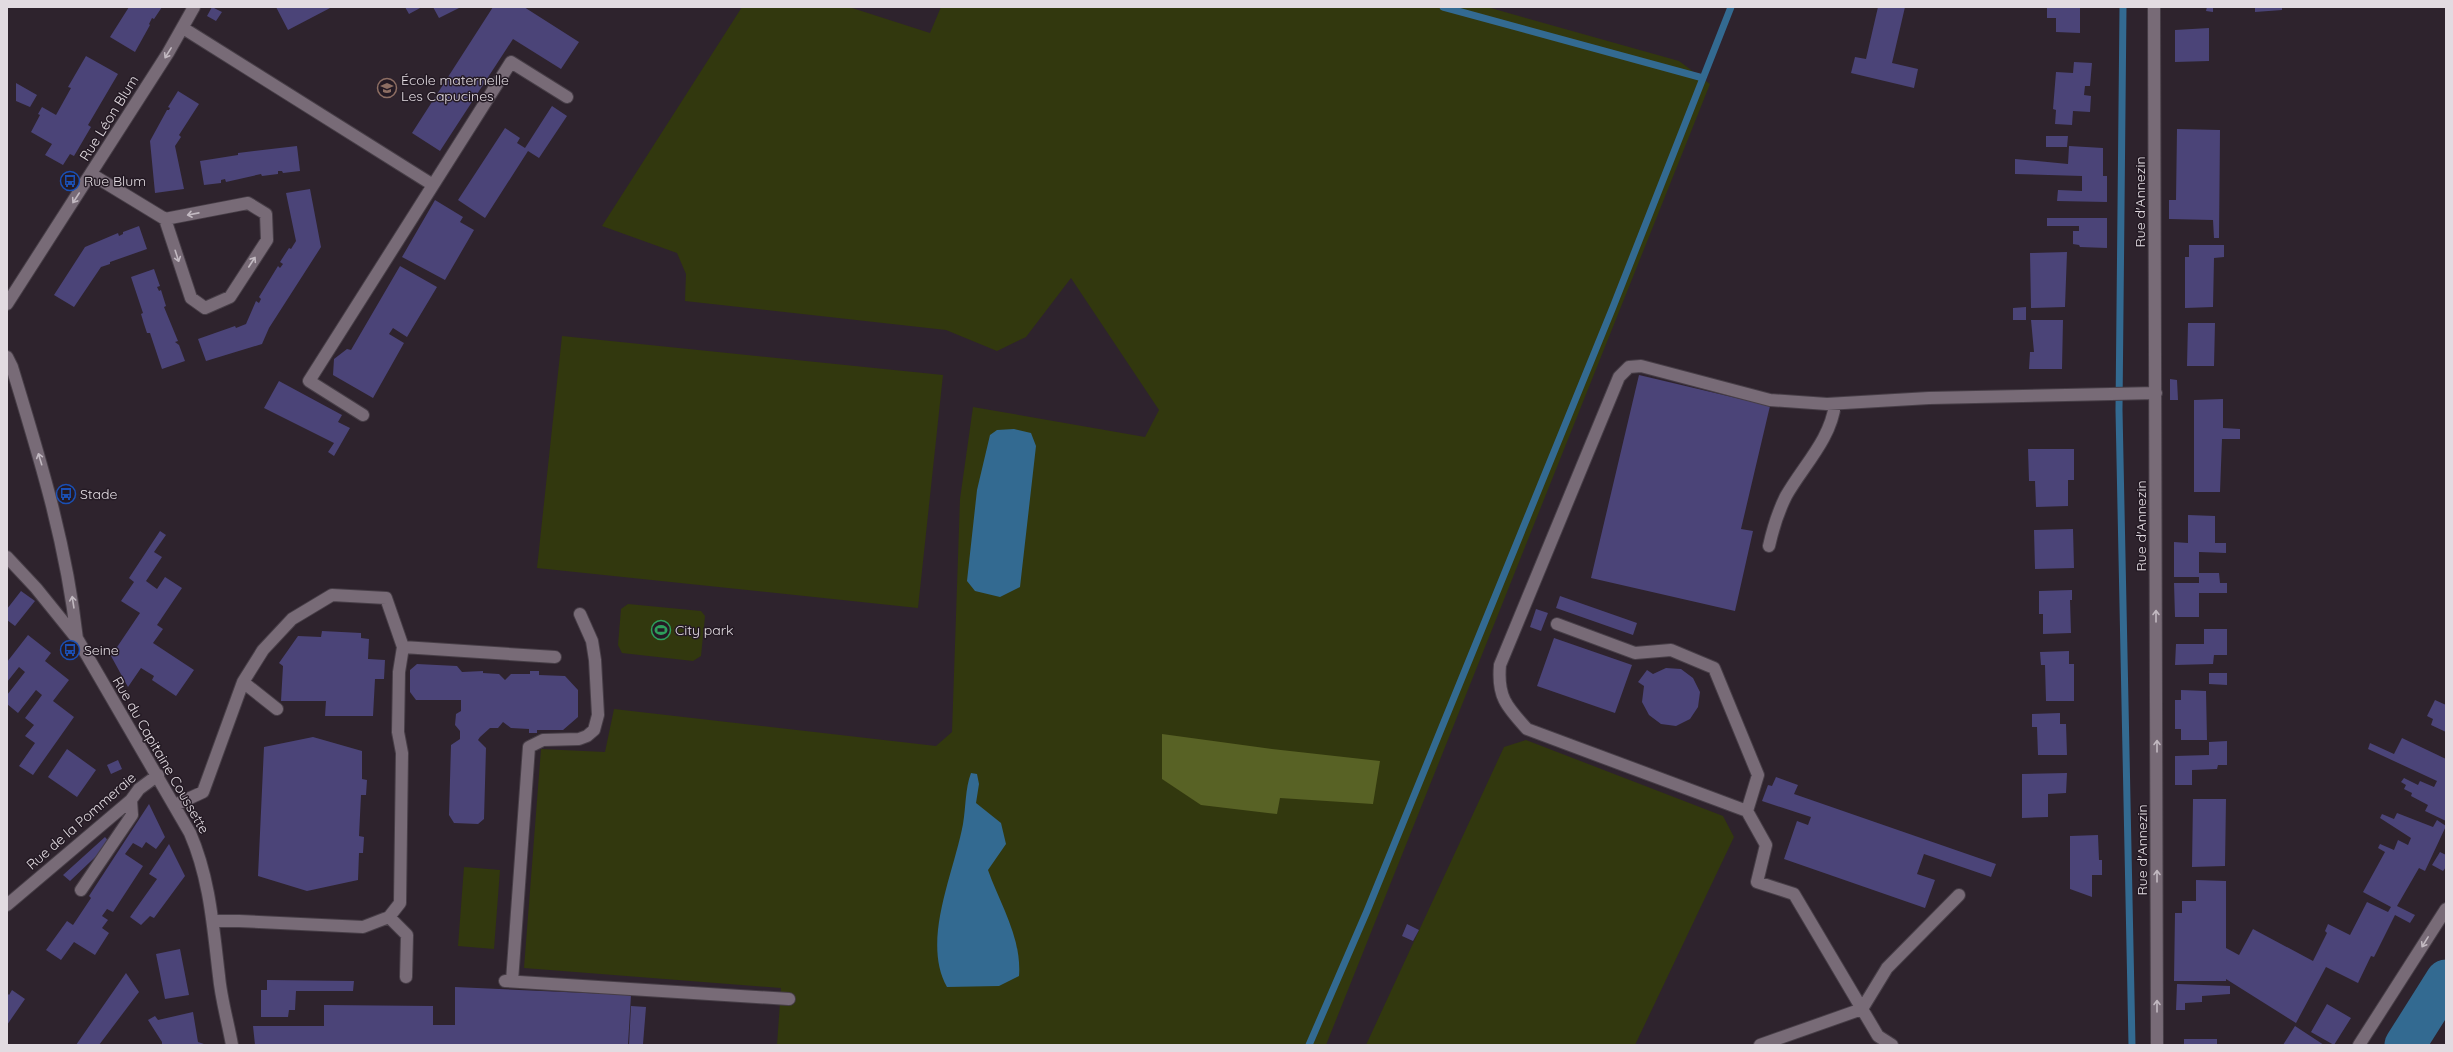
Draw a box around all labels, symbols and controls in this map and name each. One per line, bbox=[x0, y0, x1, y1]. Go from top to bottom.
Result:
one-way arrow bbox=[163, 47, 171, 59]
place label: École maternelle Les Capucines bbox=[401, 71, 509, 105]
street label: Rue Léon Blum bbox=[76, 72, 142, 164]
school or university icon: École maternelle Les Capucines bbox=[376, 77, 398, 99]
street label: Rue d'Annezin bbox=[2131, 156, 2149, 248]
bus stop icon: Rue Blum bbox=[59, 170, 81, 192]
place label: Rue Blum bbox=[84, 172, 146, 190]
one-way arrow bbox=[71, 192, 79, 204]
one-way arrow bbox=[187, 210, 200, 218]
one-way arrow bbox=[174, 250, 181, 263]
one-way arrow bbox=[248, 257, 256, 268]
one-way arrow bbox=[36, 452, 43, 465]
street label: Rue d'Annezin bbox=[2132, 480, 2150, 572]
bus stop icon: Stade bbox=[55, 483, 77, 505]
place label: Stade bbox=[80, 485, 118, 503]
one-way arrow bbox=[69, 596, 77, 609]
one-way arrow bbox=[2152, 610, 2160, 623]
sports icon: City park bbox=[650, 619, 672, 641]
place label: City park bbox=[675, 621, 734, 639]
bus stop icon: Seine bbox=[59, 639, 81, 661]
place label: Seine bbox=[84, 641, 119, 659]
street label: Rue du Capitaine Coussette bbox=[109, 673, 213, 837]
one-way arrow bbox=[2153, 740, 2161, 753]
street label: Rue de la Pommeraie bbox=[22, 768, 140, 874]
street label: Rue d'Annezin bbox=[2133, 804, 2151, 896]
one-way arrow bbox=[2153, 870, 2161, 883]
one-way arrow bbox=[2421, 936, 2429, 948]
one-way arrow bbox=[2153, 1000, 2161, 1013]

